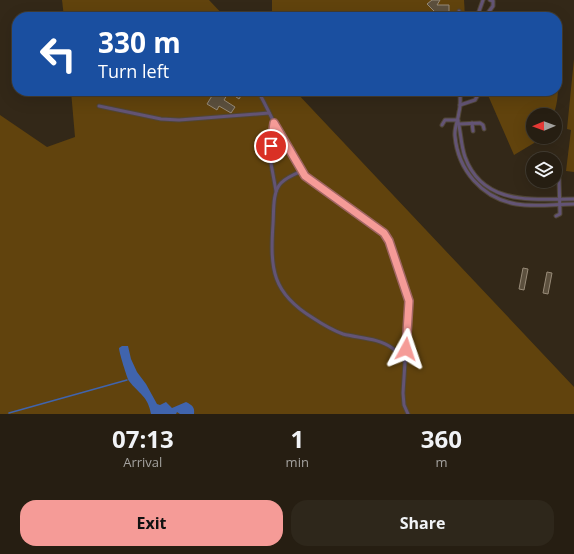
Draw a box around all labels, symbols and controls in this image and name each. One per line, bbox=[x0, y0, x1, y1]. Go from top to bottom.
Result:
text: 330 m bbox=[98, 23, 181, 61]
icon: left bbox=[32, 28, 84, 80]
text: Turn left bbox=[98, 59, 169, 83]
north arrow bbox=[526, 108, 562, 144]
map controls bbox=[526, 108, 562, 188]
pin bbox=[254, 129, 288, 163]
icon: arrive bbox=[260, 135, 282, 157]
button: layers bbox=[526, 152, 562, 188]
position arrow bbox=[385, 328, 427, 370]
text: 07:13 bbox=[112, 422, 174, 455]
text: 1 bbox=[290, 422, 304, 455]
text: 360 bbox=[421, 422, 462, 455]
text: Arrival bbox=[123, 453, 162, 471]
text: min bbox=[286, 453, 309, 471]
text: m bbox=[435, 453, 447, 471]
button: Exit bbox=[20, 500, 283, 546]
button: Share bbox=[291, 500, 554, 546]

